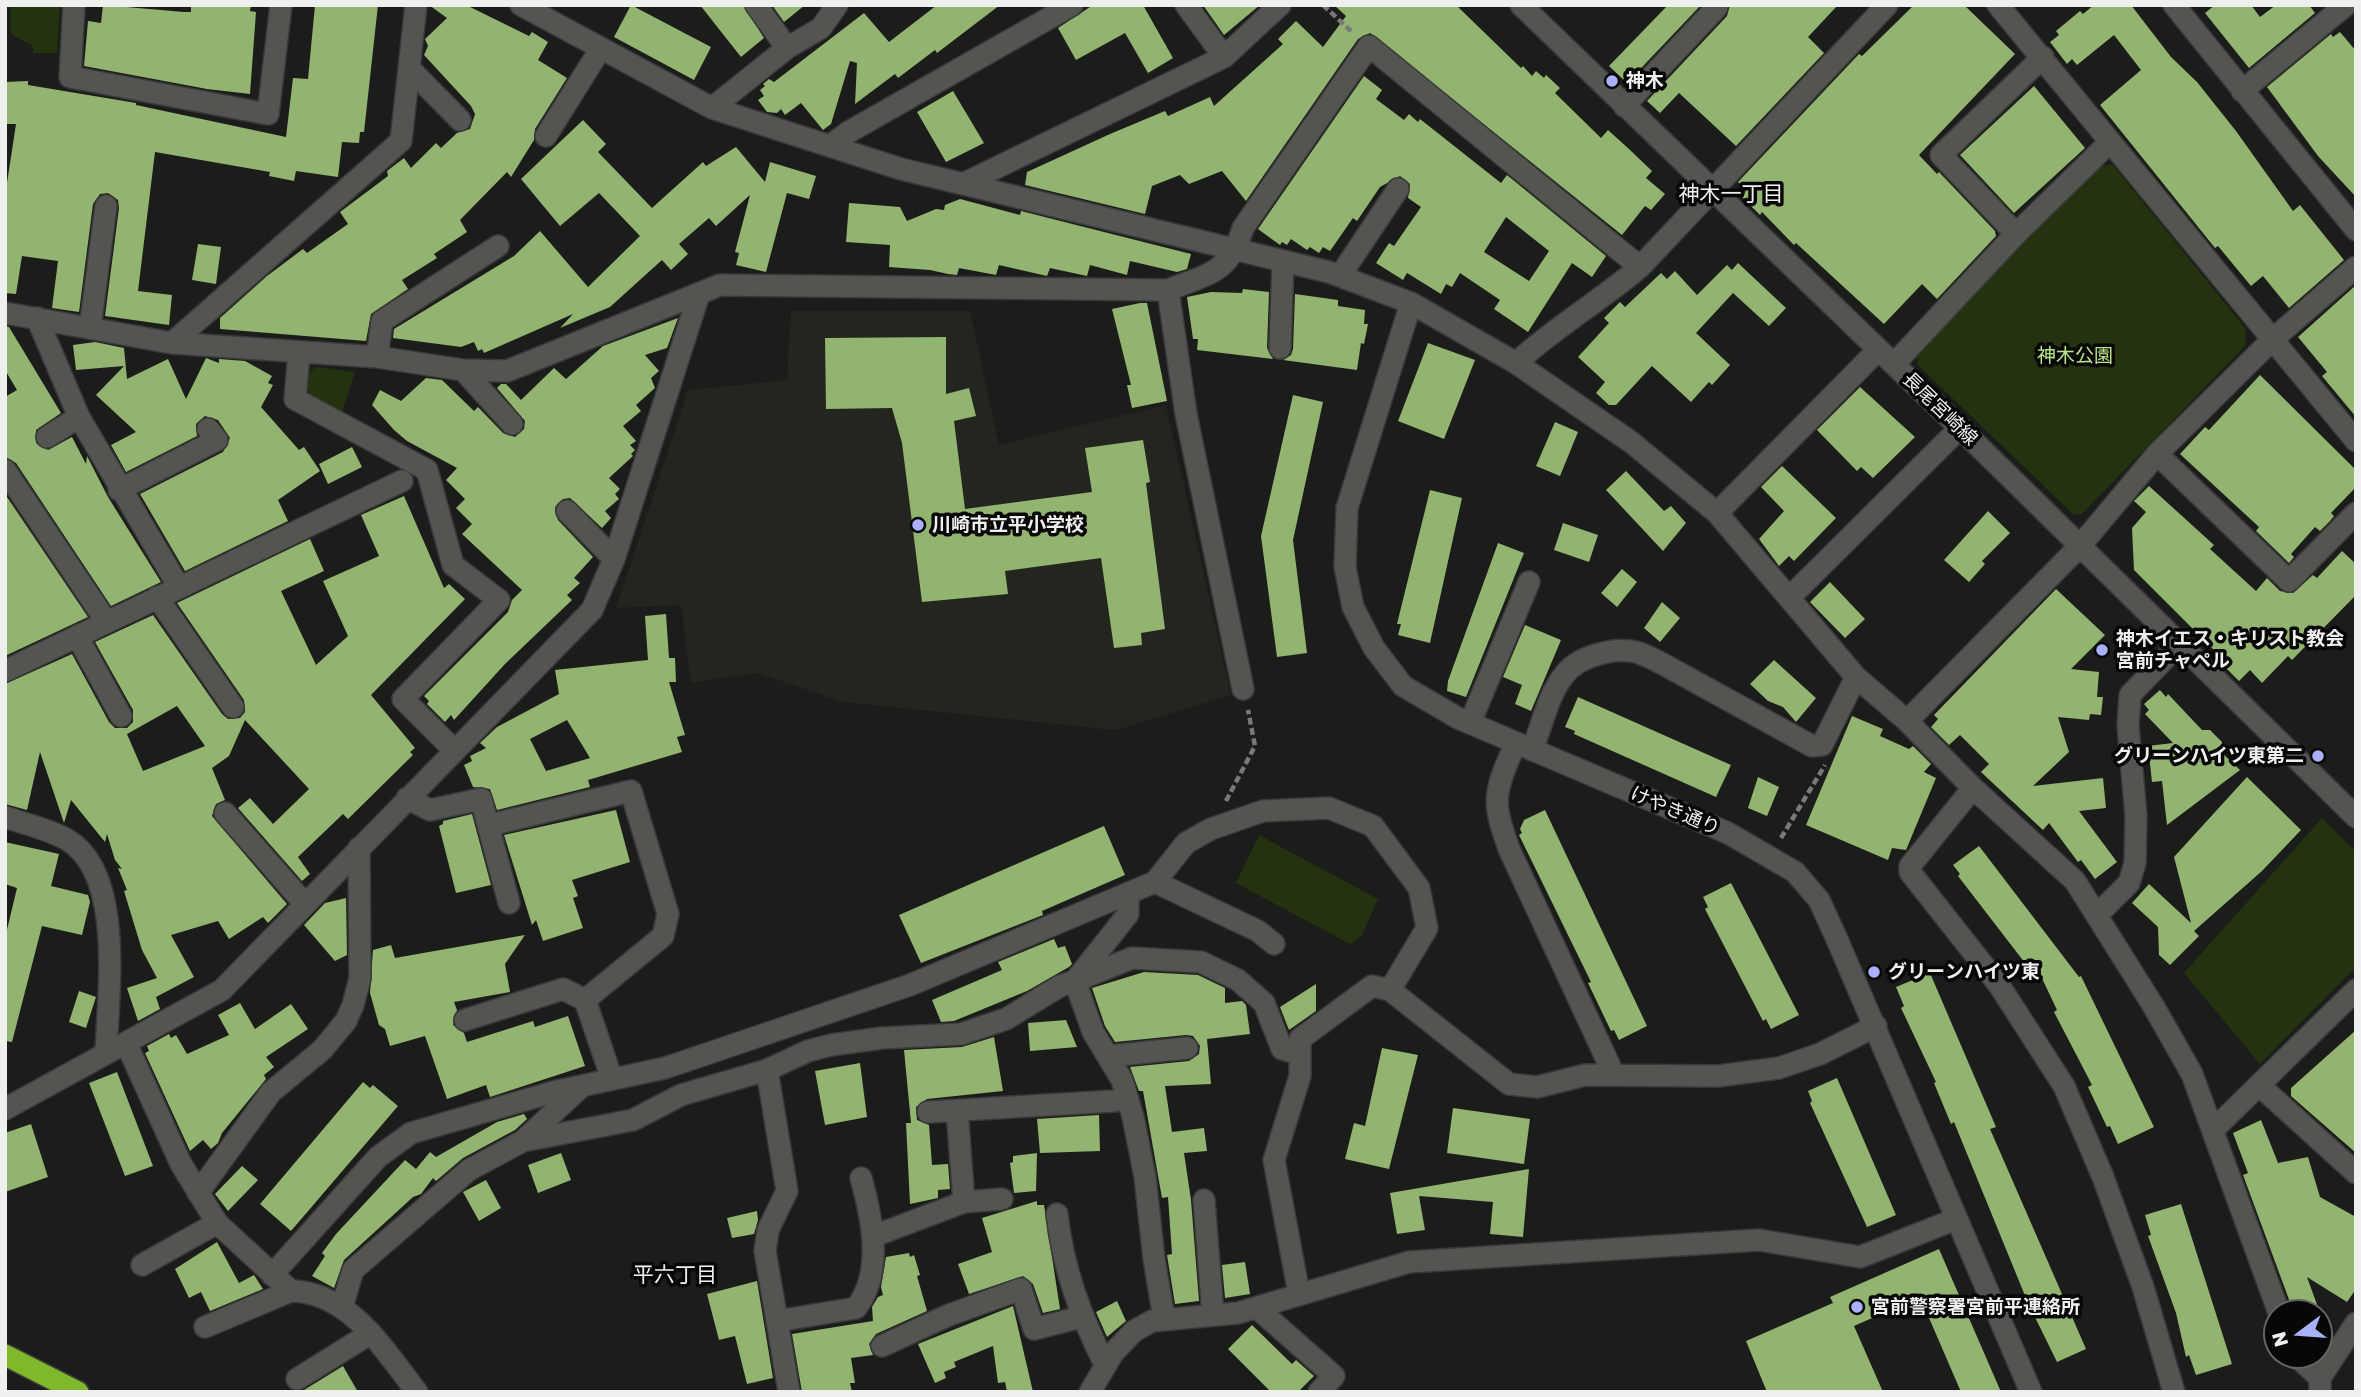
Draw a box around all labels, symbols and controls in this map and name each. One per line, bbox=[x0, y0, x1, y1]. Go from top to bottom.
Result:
place label: 神木 bbox=[1626, 70, 1664, 92]
marker: 神木 bbox=[1604, 73, 1620, 89]
district label: 神木一丁目 bbox=[1679, 181, 1783, 207]
park label: 神木公園 bbox=[2037, 345, 2113, 367]
street label: 長尾宮崎線 bbox=[1898, 368, 1982, 450]
place label: 川崎市立平小学校 bbox=[932, 514, 1084, 536]
marker: 川崎市立平小学校 bbox=[910, 517, 926, 533]
place label: 神木イエス・キリスト教会 宮前チャペル bbox=[2116, 628, 2344, 672]
marker: 神木イエス・キリスト教会 宮前チャペル bbox=[2094, 642, 2110, 658]
place label: グリーンハイツ東第二 bbox=[2114, 745, 2304, 767]
marker: グリーンハイツ東第二 bbox=[2310, 748, 2326, 764]
street label: けやき通り bbox=[1627, 782, 1723, 840]
place label: グリーンハイツ東 bbox=[1888, 961, 2040, 983]
marker: グリーンハイツ東 bbox=[1866, 964, 1882, 980]
district label: 平六丁目 bbox=[633, 1262, 717, 1288]
place label: 宮前警察署宮前平連絡所 bbox=[1871, 1296, 2080, 1318]
marker: 宮前警察署宮前平連絡所 bbox=[1849, 1299, 1865, 1315]
north arrow bbox=[2263, 1299, 2333, 1369]
text: N bbox=[2266, 1329, 2292, 1349]

